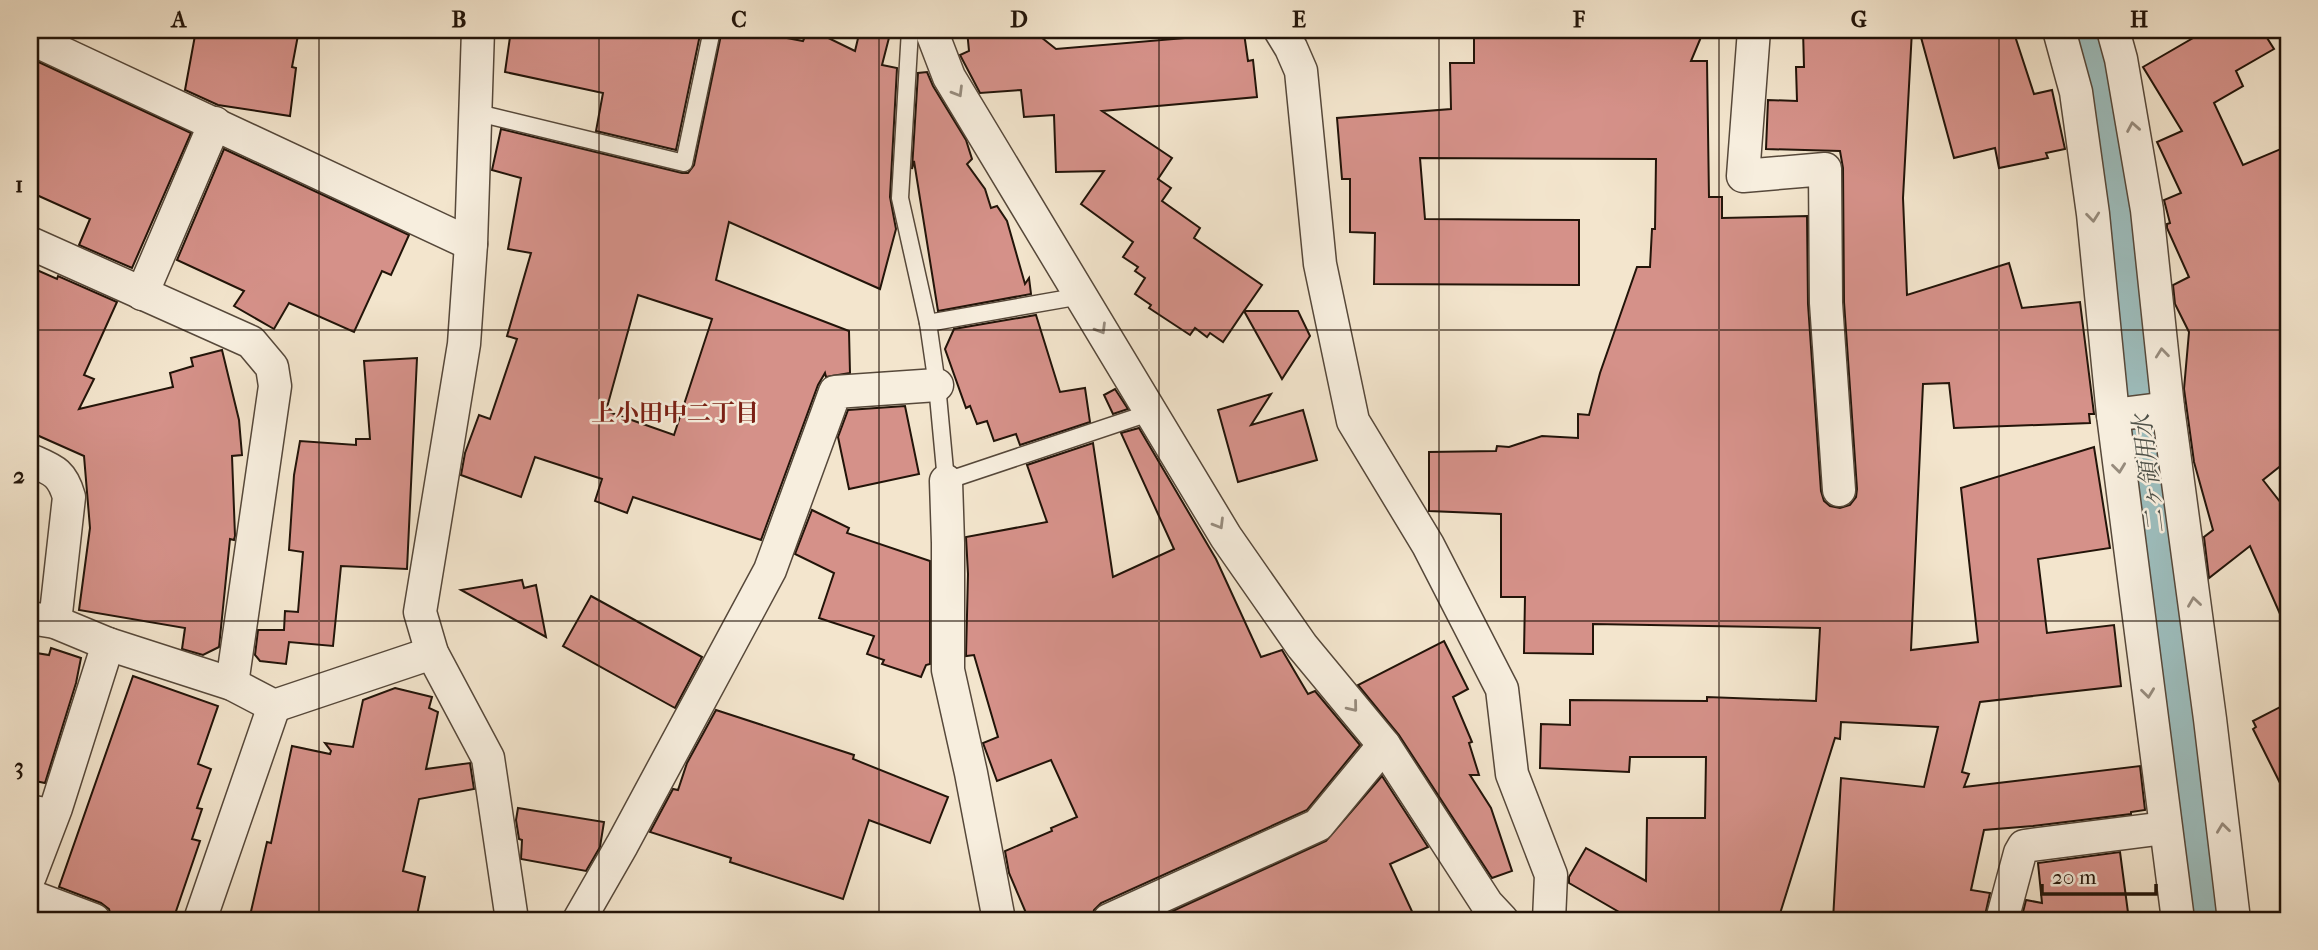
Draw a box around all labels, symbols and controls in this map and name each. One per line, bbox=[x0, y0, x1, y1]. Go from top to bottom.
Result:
text: A bbox=[170, 6, 188, 33]
text: B bbox=[452, 6, 467, 33]
text: C bbox=[731, 6, 747, 33]
text: D bbox=[1010, 6, 1028, 33]
text: E bbox=[1292, 6, 1306, 33]
text: F bbox=[1572, 6, 1586, 33]
text: G bbox=[1851, 6, 1867, 33]
text: H bbox=[2130, 6, 2148, 33]
one-way arrow bbox=[950, 84, 963, 97]
one-way arrow bbox=[2126, 121, 2141, 133]
text: 1 bbox=[15, 171, 23, 198]
one-way arrow bbox=[2085, 212, 2100, 223]
one-way arrow bbox=[1093, 321, 1106, 334]
one-way arrow bbox=[2155, 347, 2170, 358]
district label: 上小田中二丁目 bbox=[591, 399, 759, 427]
water label: 二ヶ領用水 bbox=[2128, 411, 2170, 535]
text: 2 bbox=[13, 462, 25, 489]
one-way arrow bbox=[2112, 462, 2127, 474]
one-way arrow bbox=[1210, 516, 1223, 529]
one-way arrow bbox=[2187, 597, 2202, 608]
one-way arrow bbox=[2141, 688, 2156, 699]
one-way arrow bbox=[1344, 700, 1357, 712]
text: 3 bbox=[14, 753, 24, 780]
one-way arrow bbox=[2215, 822, 2230, 834]
scale bar bbox=[2042, 852, 2155, 896]
text: 20 m bbox=[2052, 865, 2097, 889]

